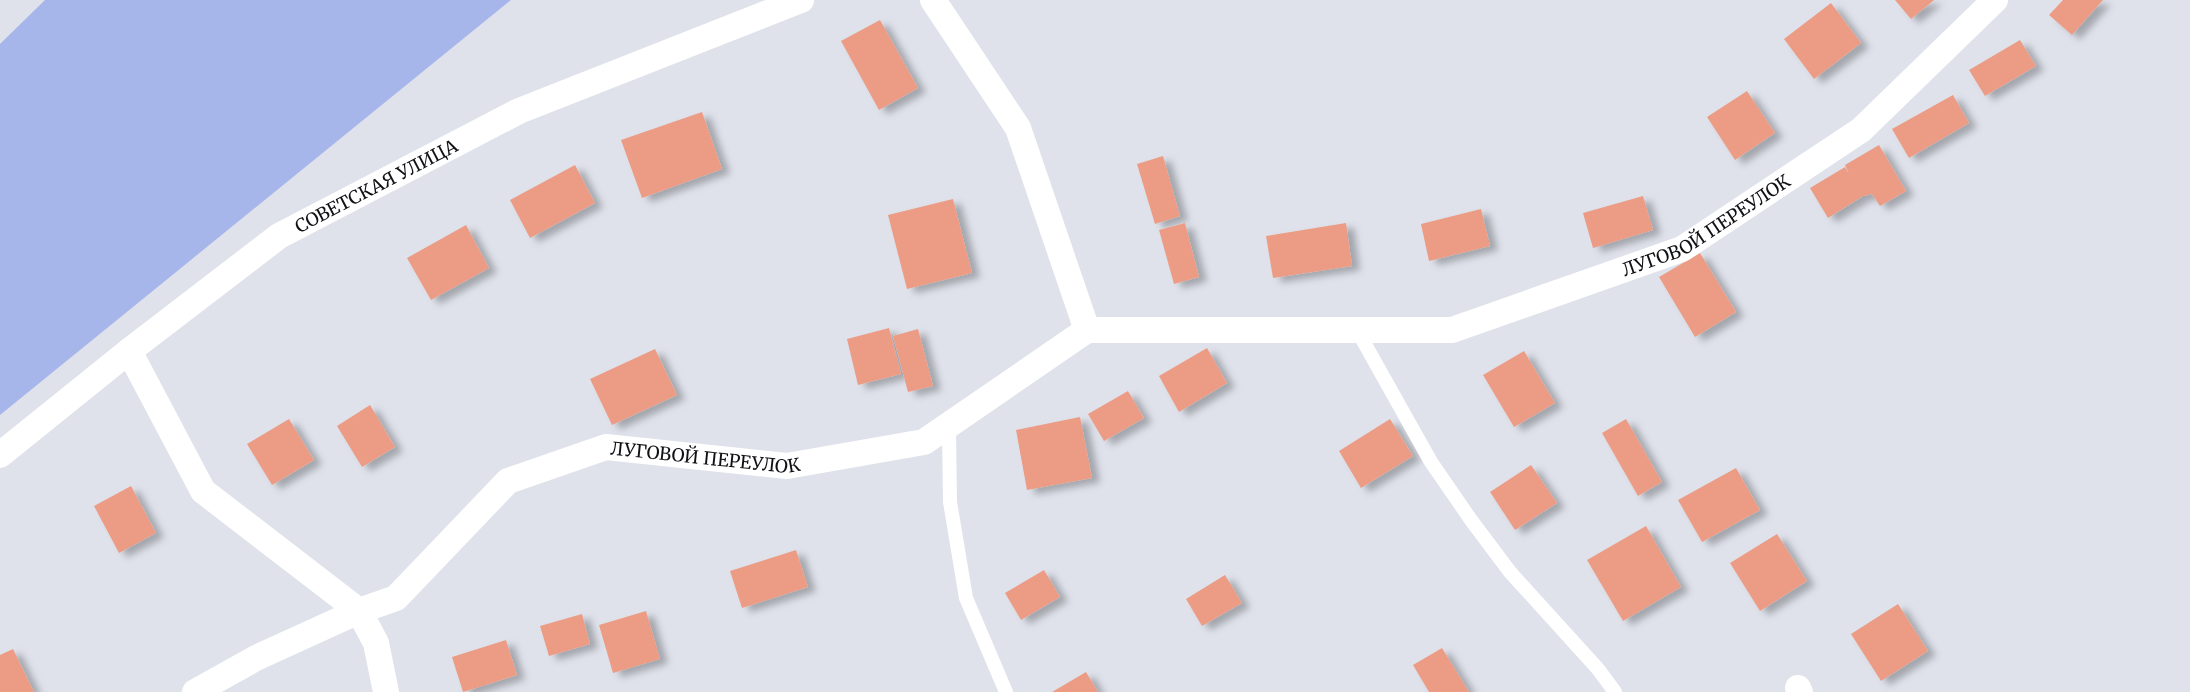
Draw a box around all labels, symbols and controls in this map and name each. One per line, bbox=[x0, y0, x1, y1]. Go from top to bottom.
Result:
street label: СОВЕТСКАЯ УЛИЦА bbox=[291, 134, 462, 237]
street label: ЛУГОВОЙ ПЕРЕУЛОК bbox=[1619, 169, 1795, 281]
street label: ЛУГОВОЙ ПЕРЕУЛОК bbox=[610, 436, 802, 478]

